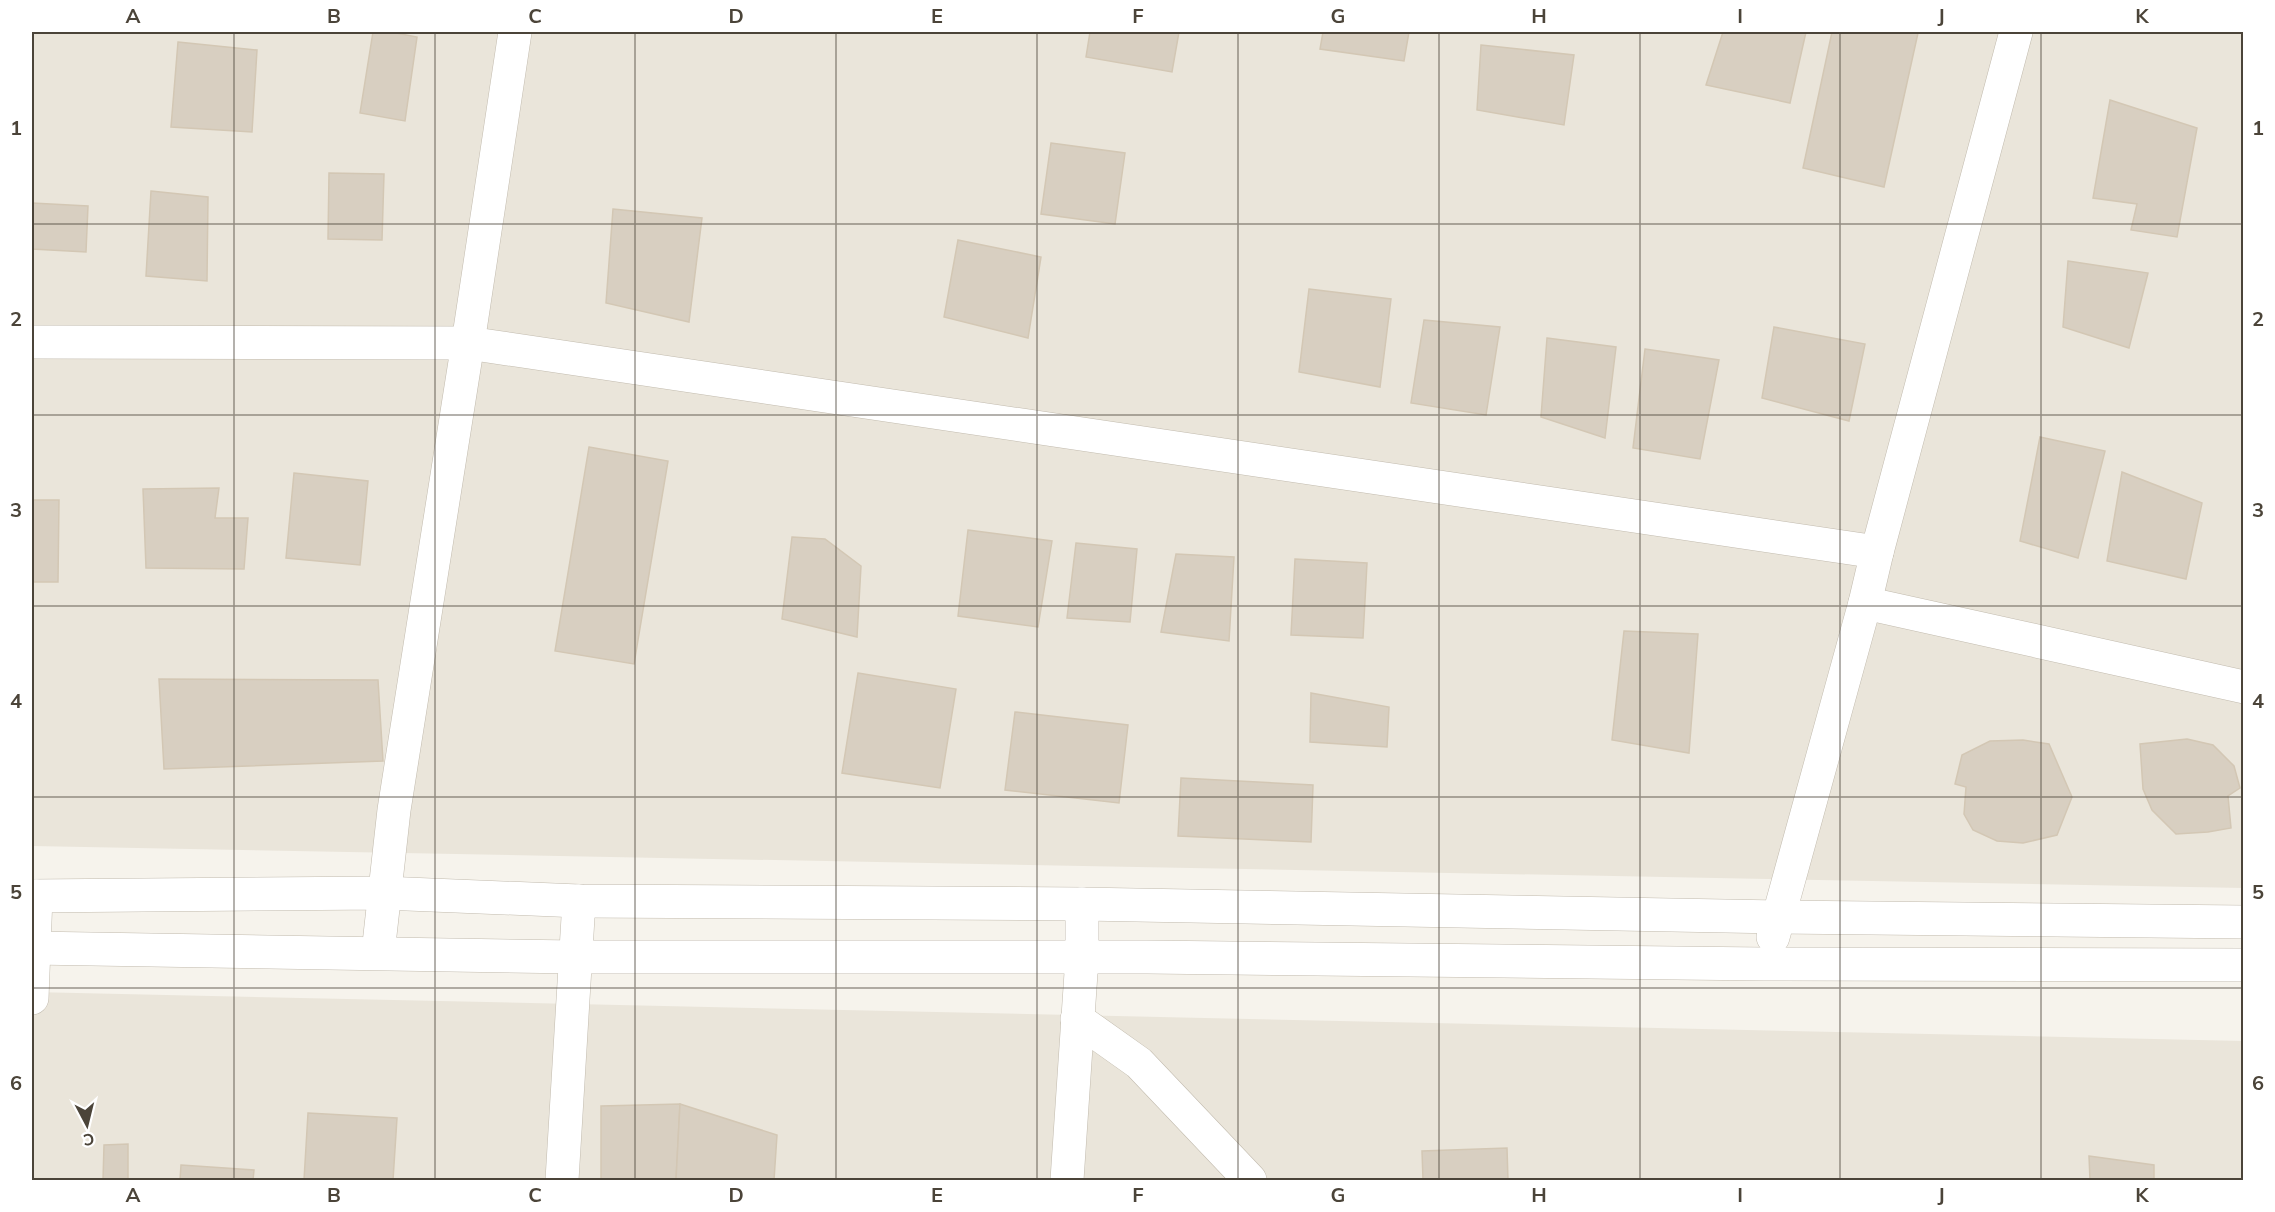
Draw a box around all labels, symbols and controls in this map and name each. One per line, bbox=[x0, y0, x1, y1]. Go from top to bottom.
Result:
text: A bbox=[126, 3, 141, 28]
text: B bbox=[327, 3, 341, 28]
text: C bbox=[528, 3, 542, 28]
text: D bbox=[728, 3, 744, 28]
text: E bbox=[931, 3, 943, 28]
text: F bbox=[1132, 3, 1144, 28]
text: G bbox=[1331, 3, 1345, 28]
text: H bbox=[1531, 3, 1547, 28]
text: I bbox=[1737, 3, 1743, 28]
text: J bbox=[1937, 3, 1945, 28]
text: K bbox=[2135, 3, 2149, 28]
text: 1 bbox=[10, 115, 22, 140]
text: 1 bbox=[2252, 115, 2264, 140]
text: 2 bbox=[10, 306, 22, 331]
text: 2 bbox=[2252, 306, 2264, 331]
text: 3 bbox=[10, 497, 22, 522]
text: 3 bbox=[2252, 497, 2264, 522]
text: 4 bbox=[10, 688, 22, 713]
text: 4 bbox=[2252, 688, 2264, 713]
text: 5 bbox=[10, 879, 22, 904]
text: 5 bbox=[2252, 879, 2264, 904]
text: 6 bbox=[10, 1070, 22, 1095]
text: 6 bbox=[2252, 1070, 2264, 1095]
north arrow bbox=[57, 1095, 117, 1155]
text: С bbox=[82, 1129, 95, 1150]
text: A bbox=[126, 1182, 141, 1207]
text: B bbox=[327, 1182, 341, 1207]
text: C bbox=[528, 1182, 542, 1207]
text: D bbox=[728, 1182, 744, 1207]
text: E bbox=[931, 1182, 943, 1207]
text: F bbox=[1132, 1182, 1144, 1207]
text: G bbox=[1331, 1182, 1345, 1207]
text: H bbox=[1531, 1182, 1547, 1207]
text: I bbox=[1737, 1182, 1743, 1207]
text: J bbox=[1937, 1182, 1945, 1207]
text: K bbox=[2135, 1182, 2149, 1207]

